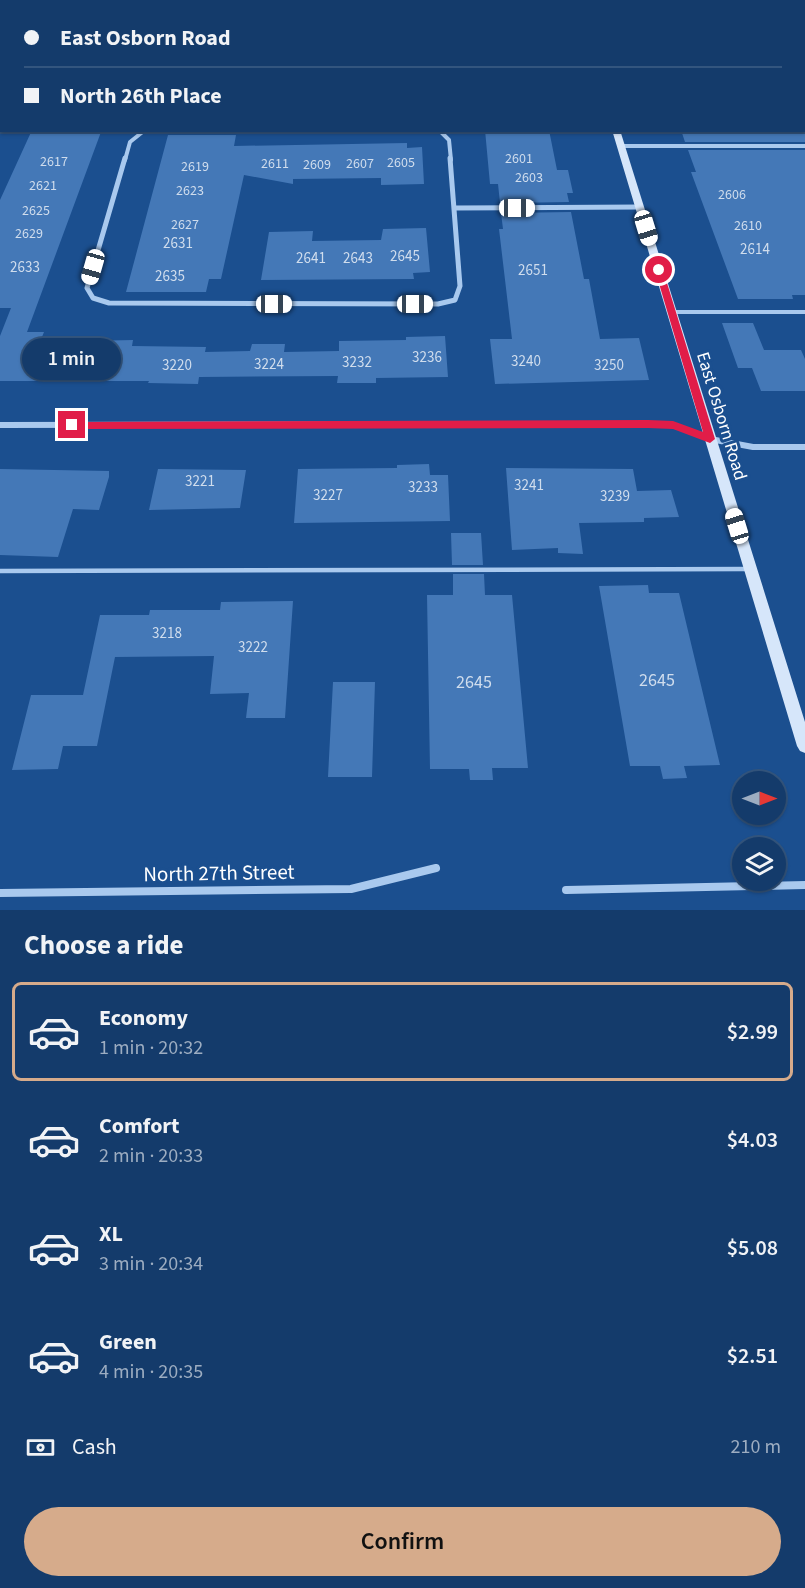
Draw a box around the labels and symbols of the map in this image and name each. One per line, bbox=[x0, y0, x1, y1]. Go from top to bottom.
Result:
house number: 2601 bbox=[505, 149, 533, 169]
house number: 2617 bbox=[40, 152, 68, 172]
house number: 2605 bbox=[387, 153, 415, 173]
house number: 2611 bbox=[261, 154, 289, 174]
house number: 2607 bbox=[346, 154, 374, 174]
house number: 2609 bbox=[303, 155, 331, 175]
house number: 2619 bbox=[181, 157, 209, 177]
house number: 2603 bbox=[515, 168, 543, 188]
house number: 2621 bbox=[29, 176, 57, 196]
house number: 2623 bbox=[176, 181, 204, 201]
house number: 2606 bbox=[718, 185, 746, 205]
car bbox=[499, 199, 535, 217]
house number: 2625 bbox=[22, 201, 50, 221]
car bbox=[632, 208, 660, 248]
house number: 2627 bbox=[171, 215, 199, 235]
house number: 2610 bbox=[734, 216, 762, 236]
house number: 2629 bbox=[15, 224, 43, 244]
house number: 2631 bbox=[163, 233, 193, 254]
house number: 2614 bbox=[740, 239, 770, 260]
house number: 2645 bbox=[390, 246, 420, 267]
car bbox=[79, 247, 107, 287]
house number: 2641 bbox=[296, 248, 326, 269]
house number: 2643 bbox=[343, 248, 373, 269]
route start bbox=[645, 256, 672, 283]
house number: 2633 bbox=[10, 257, 40, 278]
house number: 2651 bbox=[518, 260, 548, 281]
house number: 2635 bbox=[155, 266, 185, 287]
car bbox=[256, 295, 292, 313]
car bbox=[397, 295, 433, 313]
callout: 1 min bbox=[22, 338, 122, 380]
house number: 3236 bbox=[412, 347, 442, 368]
street label: East Osborn Road bbox=[690, 349, 753, 483]
house number: 3240 bbox=[511, 351, 541, 372]
house number: 3232 bbox=[342, 352, 372, 373]
house number: 3224 bbox=[254, 354, 284, 375]
house number: 3220 bbox=[162, 355, 192, 376]
house number: 3250 bbox=[594, 355, 624, 376]
route end bbox=[58, 411, 85, 438]
house number: 3221 bbox=[185, 471, 215, 492]
house number: 3241 bbox=[514, 475, 544, 496]
house number: 3233 bbox=[408, 477, 438, 498]
house number: 3227 bbox=[313, 485, 343, 506]
house number: 3239 bbox=[600, 486, 630, 507]
car bbox=[723, 506, 751, 546]
house number: 3218 bbox=[152, 623, 182, 644]
house number: 3222 bbox=[238, 637, 268, 658]
house number: 2645 bbox=[639, 668, 675, 693]
house number: 2645 bbox=[456, 670, 492, 695]
north arrow bbox=[732, 771, 786, 825]
street label: North 27th Street bbox=[143, 857, 295, 889]

